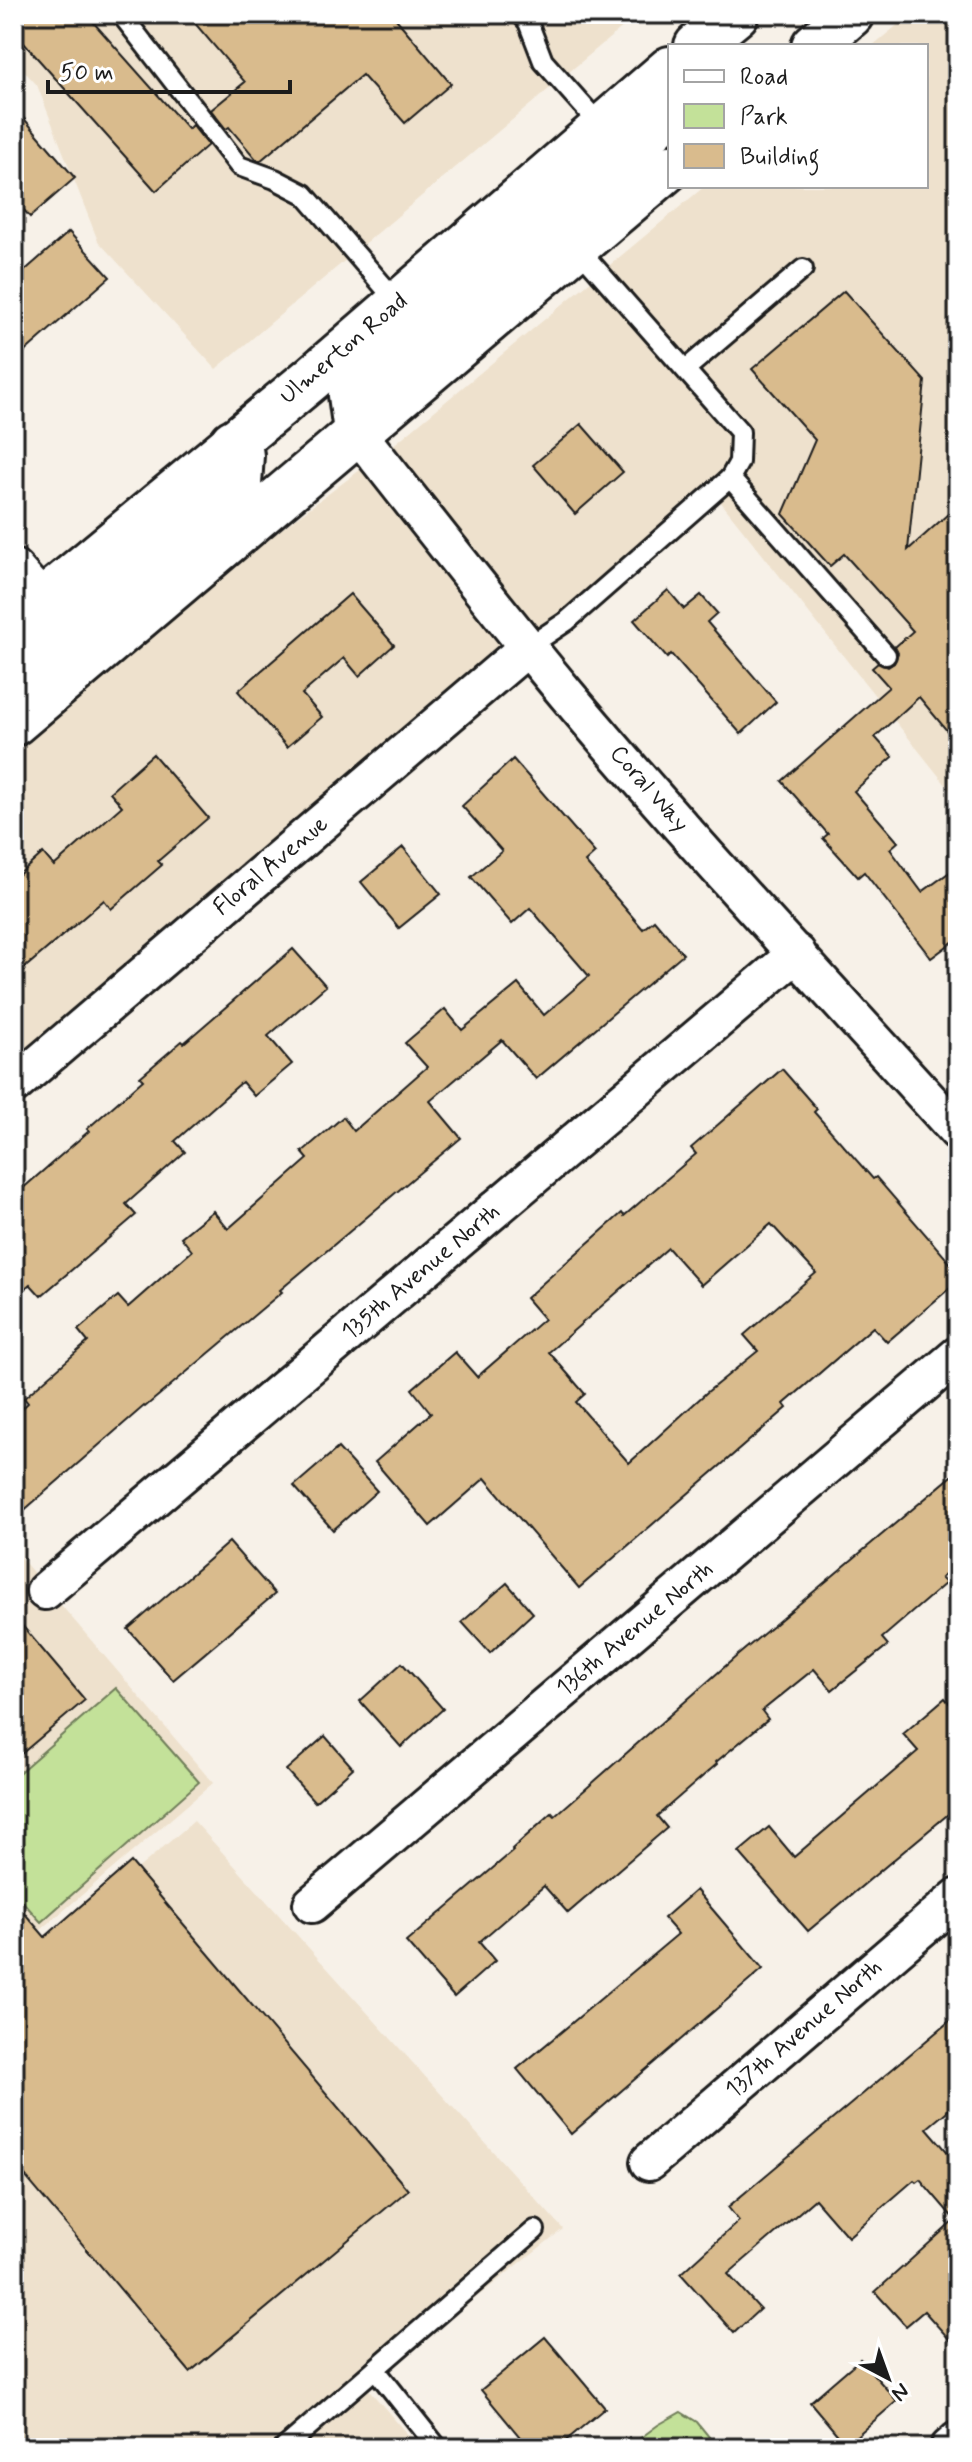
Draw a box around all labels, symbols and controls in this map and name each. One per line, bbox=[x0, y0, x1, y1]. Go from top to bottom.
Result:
scale bar bbox=[48, 44, 290, 94]
legend bbox=[668, 44, 928, 188]
text: 50 m bbox=[60, 58, 114, 89]
text: Road bbox=[740, 62, 788, 93]
text: Park bbox=[740, 102, 788, 133]
text: Building bbox=[740, 142, 820, 176]
street label: Ulmerton Road bbox=[273, 286, 415, 412]
street label: Coral Way bbox=[603, 739, 695, 839]
street label: Floral Avenue bbox=[207, 809, 335, 923]
street label: 135th Avenue North bbox=[335, 1197, 507, 1347]
street label: 136th Avenue North bbox=[550, 1554, 720, 1704]
street label: 137th Avenue North bbox=[719, 1952, 889, 2106]
north arrow bbox=[848, 2338, 928, 2418]
text: N bbox=[885, 2376, 915, 2407]

